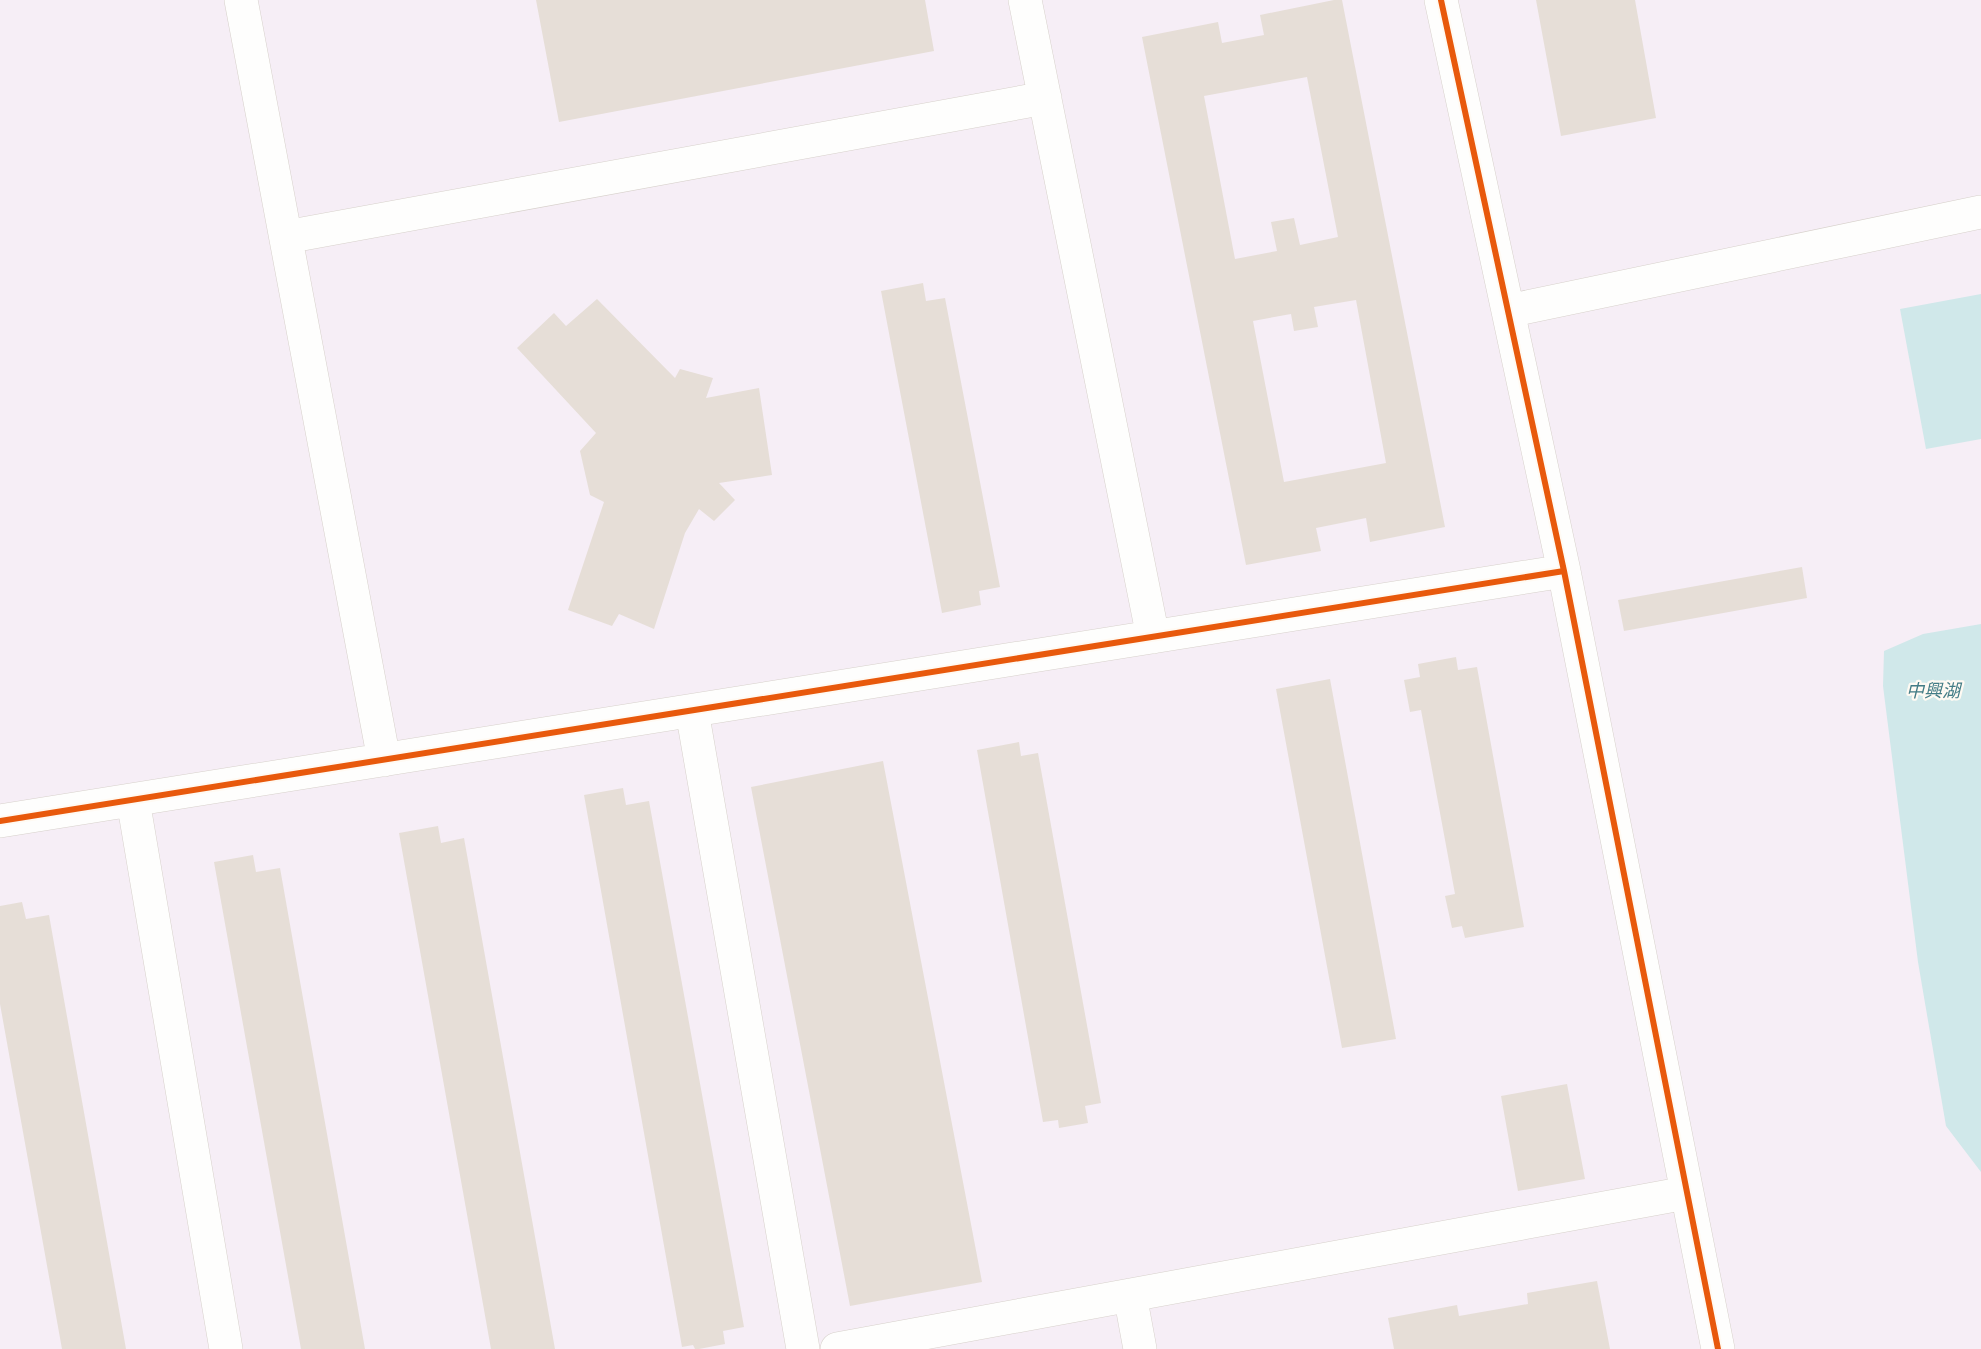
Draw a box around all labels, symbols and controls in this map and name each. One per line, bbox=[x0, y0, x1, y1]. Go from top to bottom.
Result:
water label: 中興湖 bbox=[1906, 680, 1963, 702]

